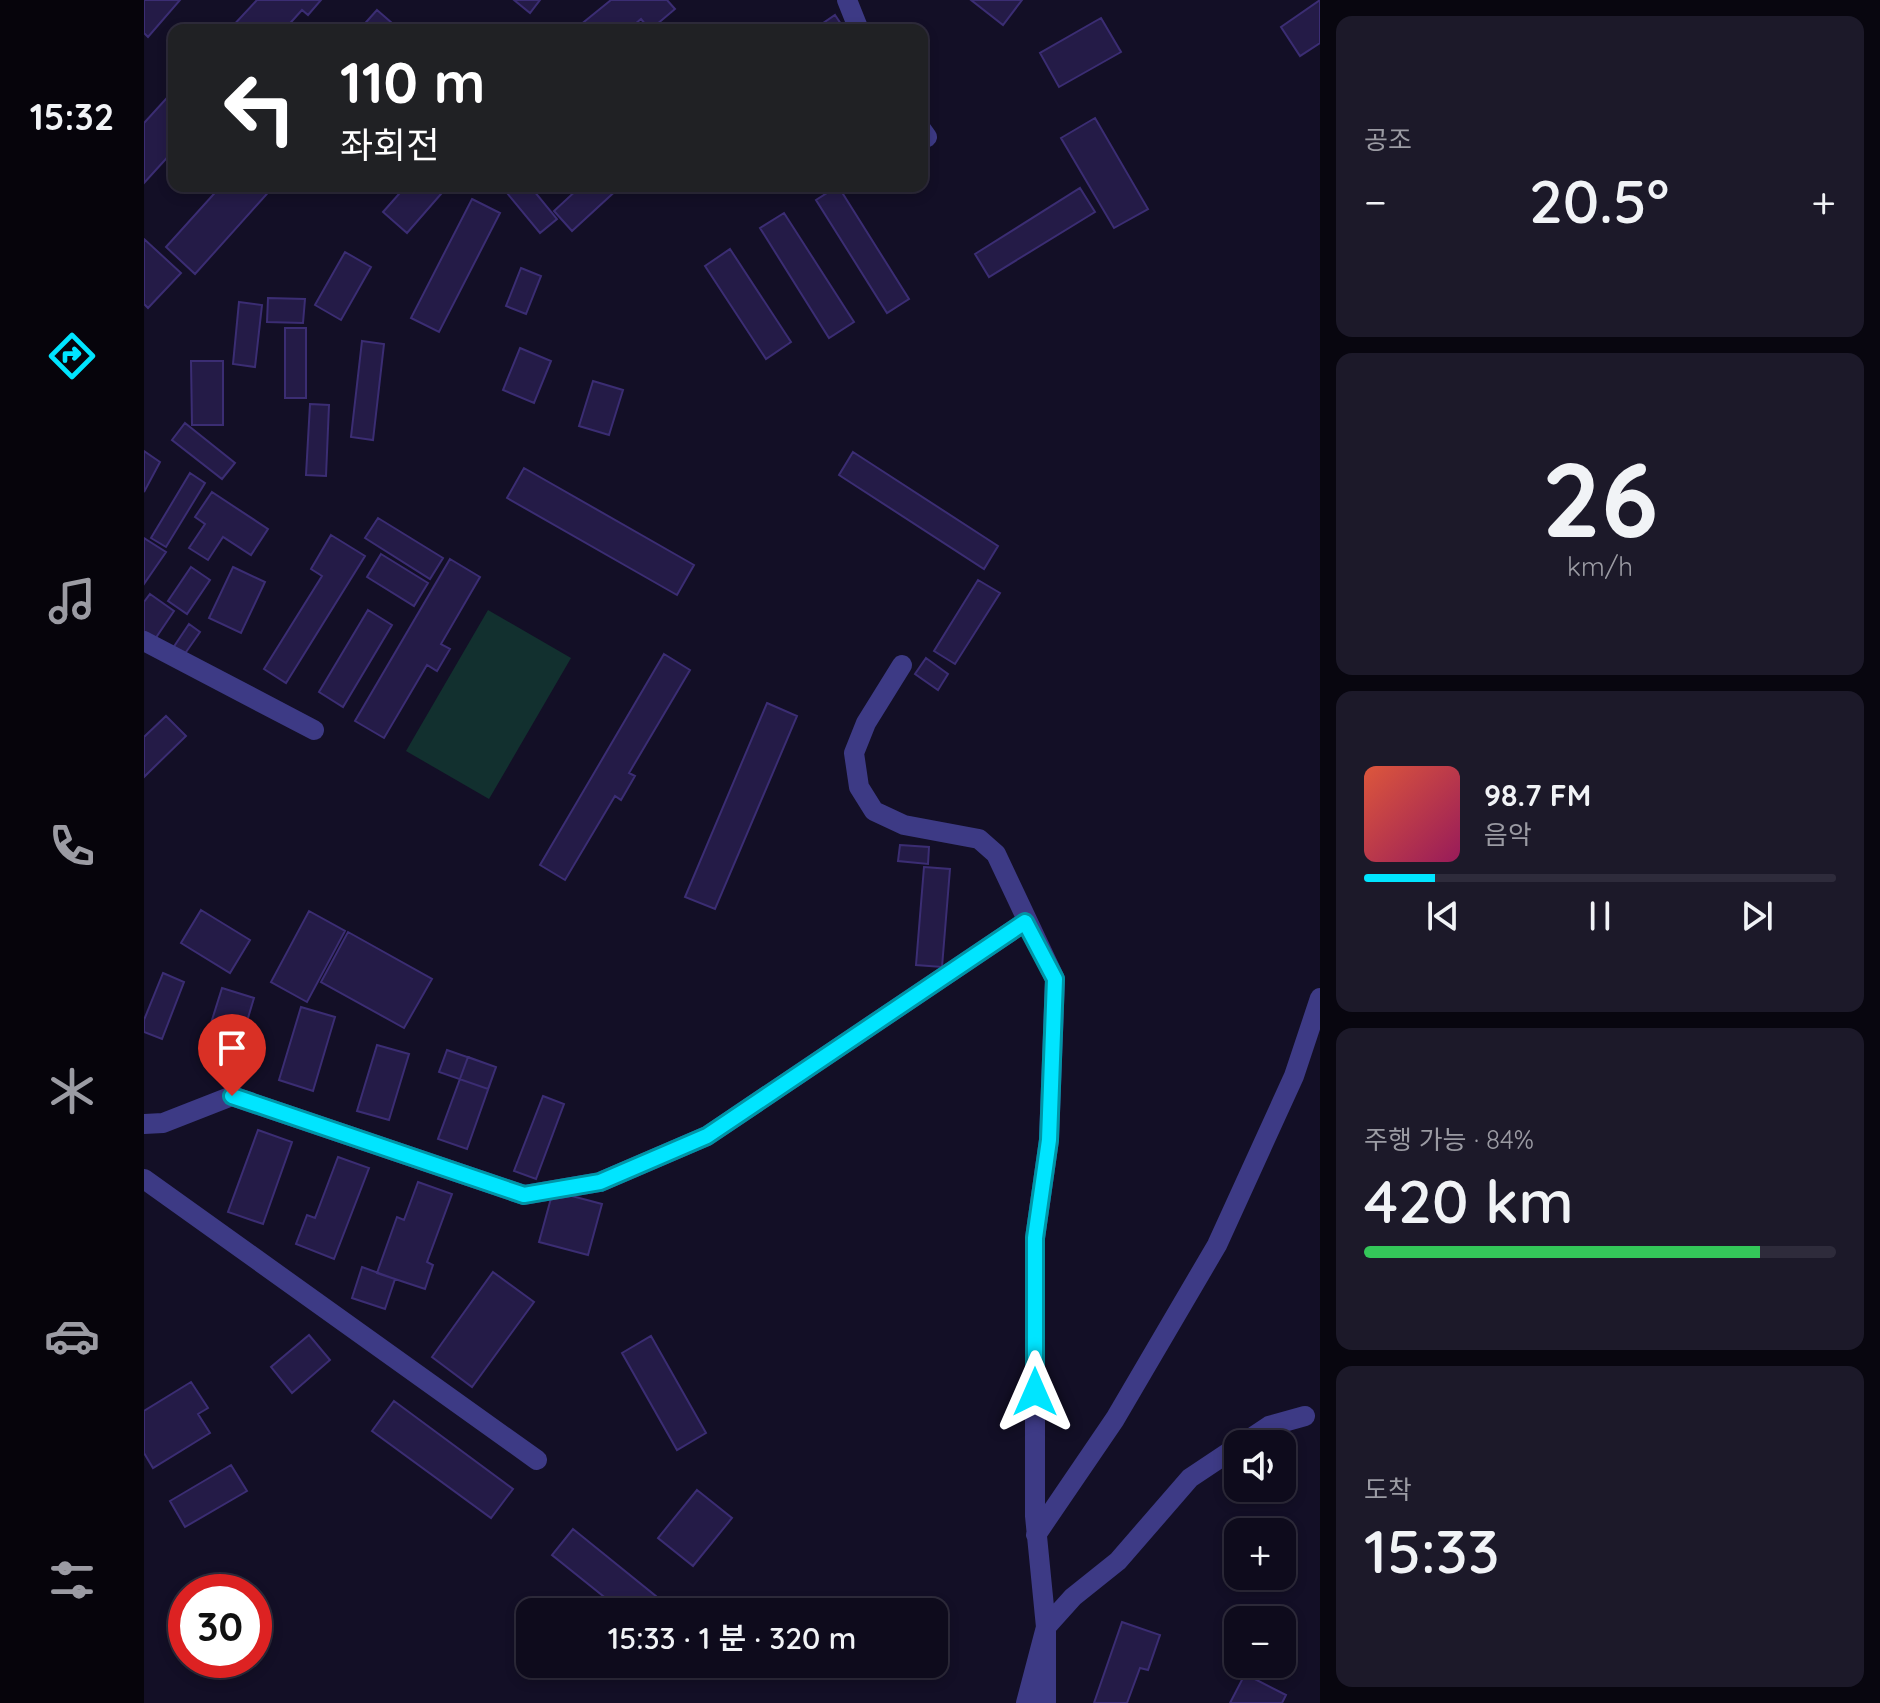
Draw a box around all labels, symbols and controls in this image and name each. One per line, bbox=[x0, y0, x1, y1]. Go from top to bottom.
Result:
text: 110 m bbox=[340, 47, 485, 117]
icon: left bbox=[208, 56, 312, 160]
text: 15:32 bbox=[30, 94, 114, 139]
text: 좌회전 bbox=[340, 122, 439, 167]
text: 공조 bbox=[1364, 123, 1412, 156]
text: 20.5° bbox=[1529, 163, 1669, 238]
text: − bbox=[1364, 174, 1387, 229]
text: + bbox=[1811, 174, 1836, 229]
icon: directions bbox=[44, 328, 100, 384]
text: 26 bbox=[1542, 433, 1658, 563]
text: km/h bbox=[1567, 550, 1633, 583]
icon: music bbox=[44, 573, 100, 629]
text: 98.7 FM bbox=[1484, 776, 1591, 814]
icon: phone bbox=[44, 818, 100, 874]
text: 음악 bbox=[1484, 818, 1532, 851]
icon: previous bbox=[1421, 894, 1465, 938]
icon: pause bbox=[1578, 894, 1622, 938]
icon: next bbox=[1735, 894, 1779, 938]
pin bbox=[198, 1014, 266, 1096]
icon: arrive bbox=[210, 1026, 254, 1070]
icon: climate bbox=[44, 1063, 100, 1119]
text: 주행 가능 · 84% bbox=[1364, 1123, 1534, 1156]
text: 420 km bbox=[1364, 1163, 1574, 1238]
icon: car bbox=[44, 1308, 100, 1364]
position arrow bbox=[993, 1350, 1077, 1434]
map controls bbox=[1224, 1430, 1296, 1678]
button: sound bbox=[1224, 1430, 1296, 1502]
text: 도착 bbox=[1364, 1473, 1412, 1506]
text: 15:33 bbox=[1364, 1513, 1500, 1588]
button: + bbox=[1224, 1518, 1296, 1590]
icon: filters bbox=[44, 1552, 100, 1608]
speed limit sign: 30 bbox=[168, 1574, 272, 1678]
button: − bbox=[1224, 1606, 1296, 1678]
text: 15:33 · 1 분 · 320 m bbox=[608, 1619, 856, 1657]

